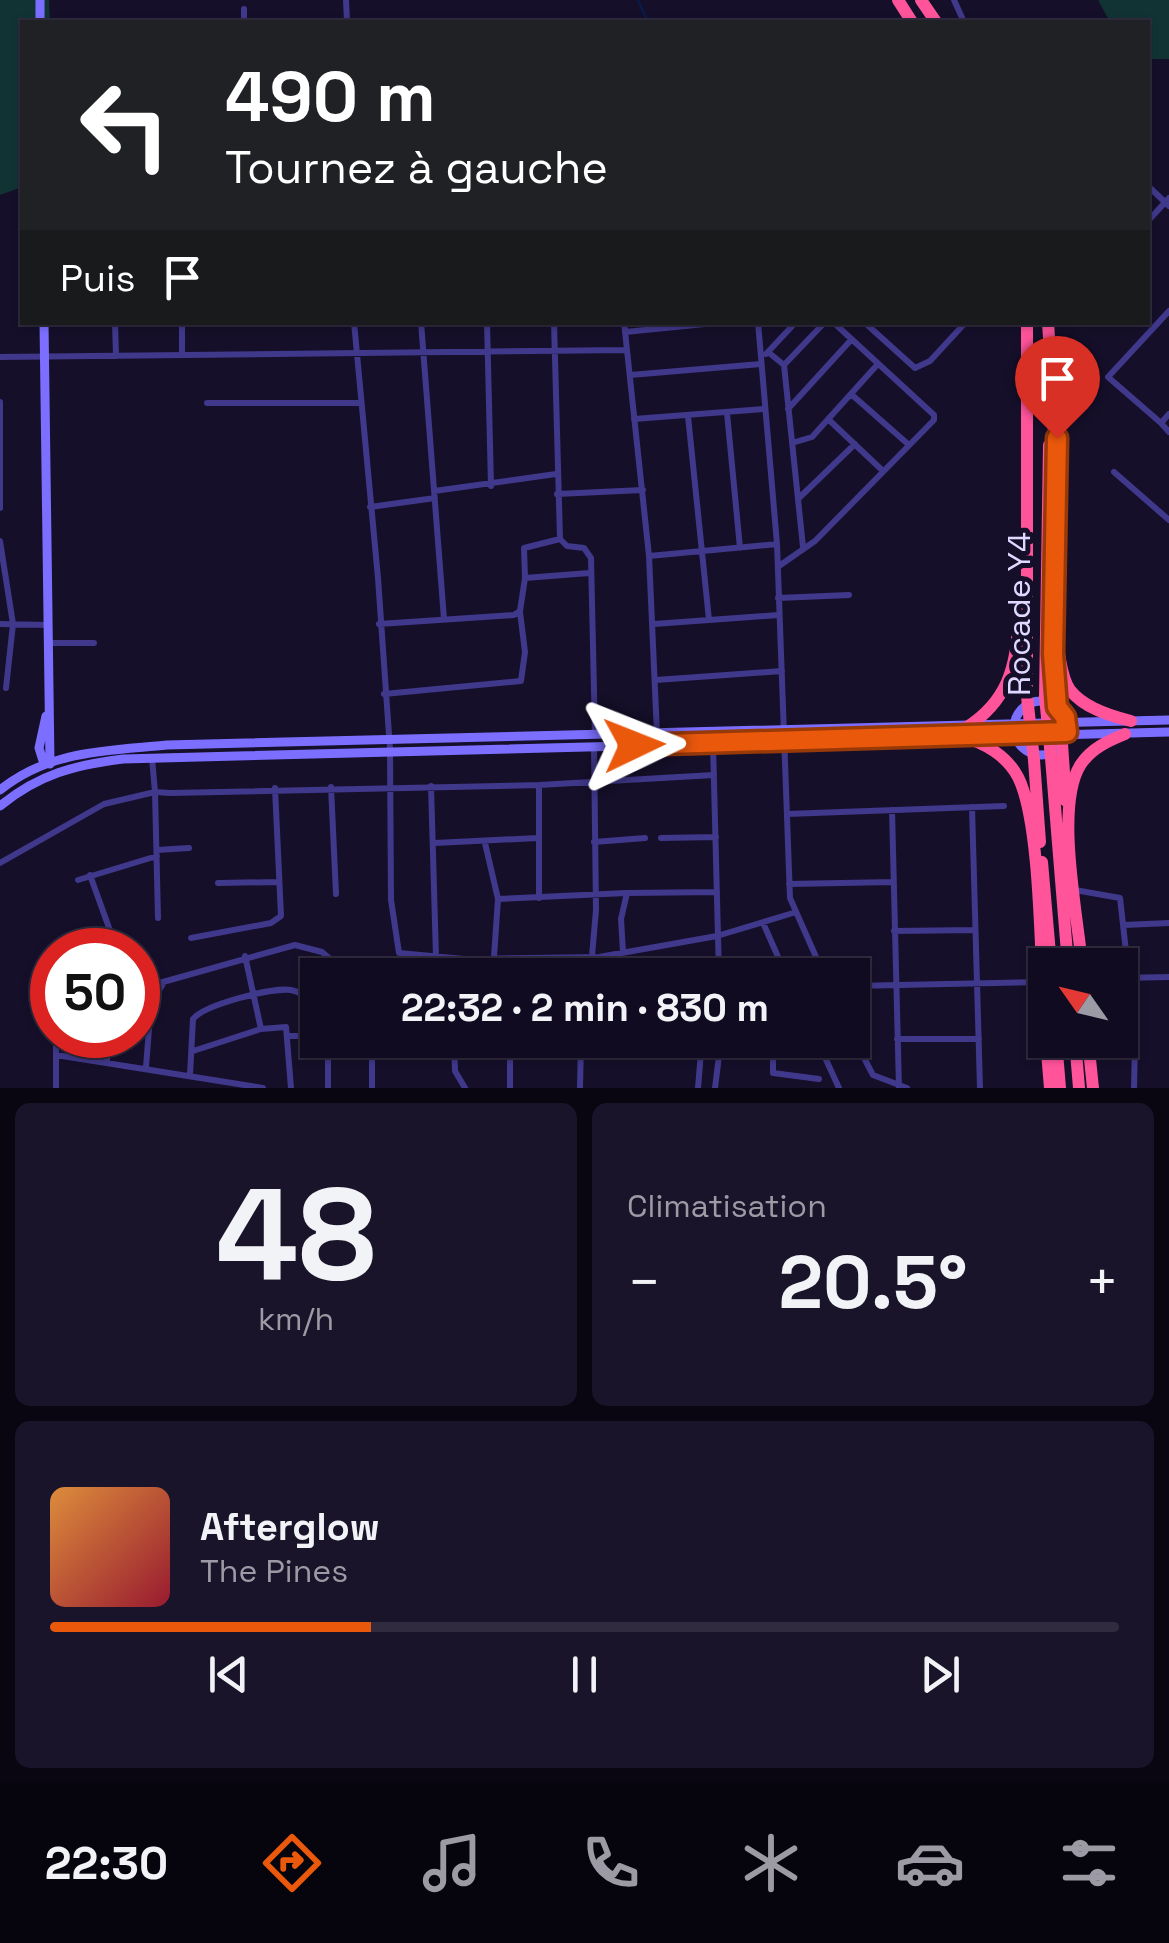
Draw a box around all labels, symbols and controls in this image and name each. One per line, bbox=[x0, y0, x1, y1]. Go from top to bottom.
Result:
text: 490 m bbox=[225, 52, 436, 141]
icon: left bbox=[60, 60, 190, 190]
text: Tournez à gauche bbox=[225, 139, 608, 196]
icon: arrive bbox=[155, 250, 210, 305]
text: Puis bbox=[60, 254, 135, 302]
pin bbox=[1015, 336, 1100, 439]
icon: arrive bbox=[1030, 351, 1085, 406]
street label: Rocade Y4 bbox=[999, 532, 1039, 696]
position arrow bbox=[582, 693, 686, 797]
speed limit sign: 50 bbox=[30, 928, 160, 1058]
north arrow bbox=[1028, 948, 1138, 1058]
map controls bbox=[1028, 948, 1138, 1058]
text: 22:32 · 2 min · 830 m bbox=[401, 984, 769, 1032]
text: 48 bbox=[216, 1151, 376, 1317]
text: Climatisation bbox=[627, 1186, 827, 1226]
text: 20.5° bbox=[778, 1234, 968, 1330]
text: − bbox=[627, 1247, 661, 1317]
text: + bbox=[1085, 1247, 1119, 1317]
text: km/h bbox=[258, 1299, 334, 1339]
text: Afterglow bbox=[200, 1503, 380, 1551]
text: The Pines bbox=[200, 1551, 348, 1591]
icon: previous bbox=[201, 1647, 256, 1702]
icon: pause bbox=[557, 1647, 612, 1702]
icon: next bbox=[913, 1647, 968, 1702]
icon: directions bbox=[257, 1828, 327, 1898]
icon: music bbox=[417, 1828, 487, 1898]
icon: phone bbox=[576, 1828, 646, 1898]
icon: climate bbox=[736, 1828, 806, 1898]
icon: car bbox=[895, 1828, 965, 1898]
icon: filters bbox=[1054, 1828, 1124, 1898]
text: 22:30 bbox=[45, 1835, 168, 1892]

